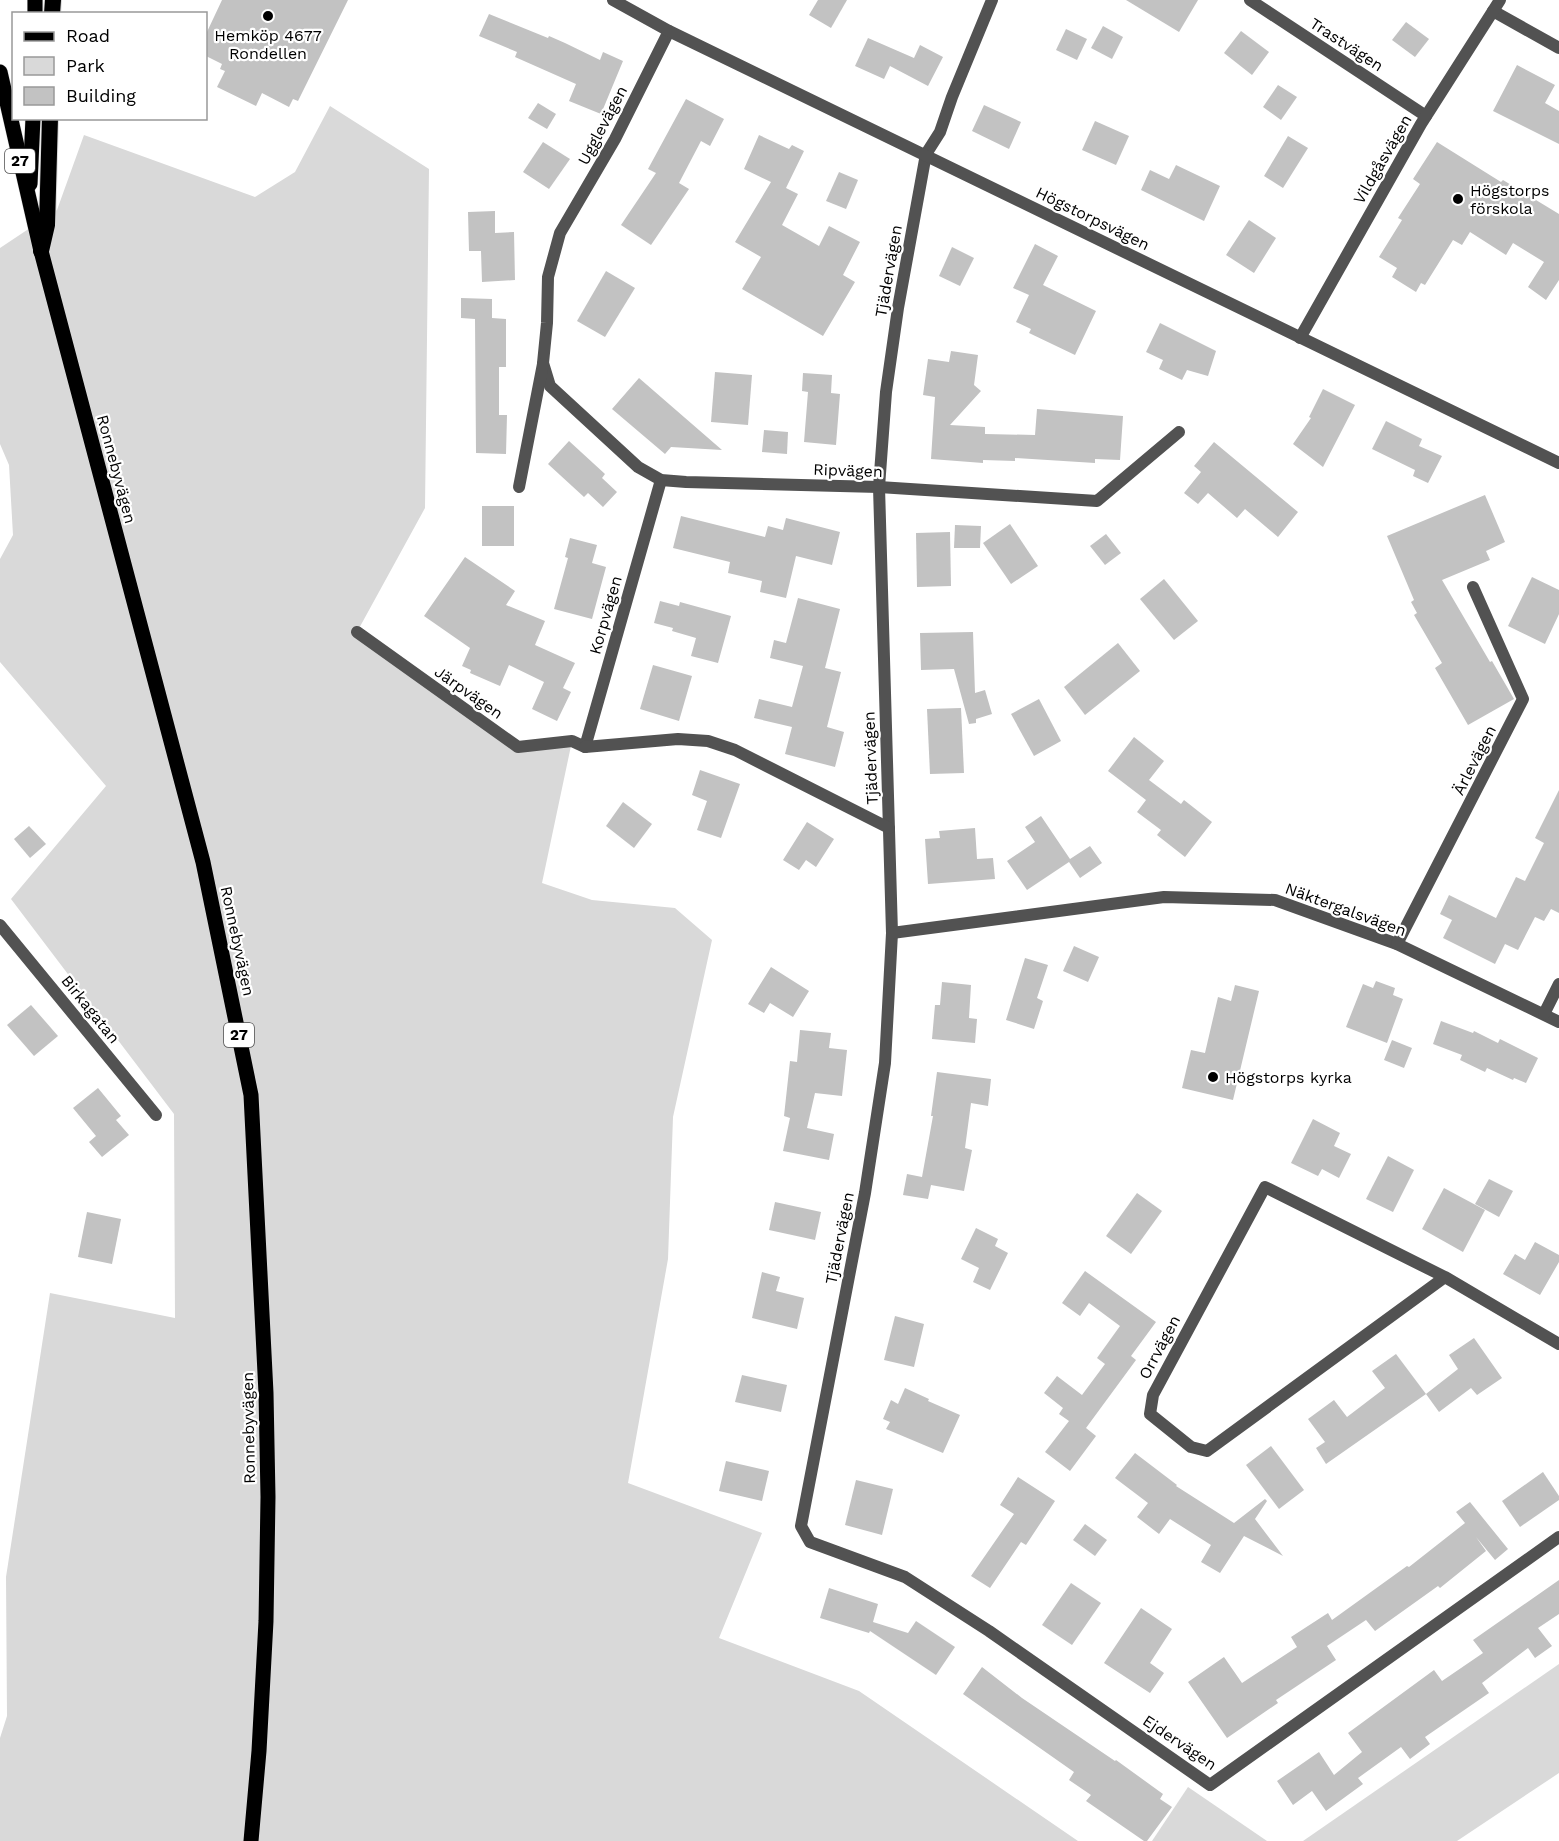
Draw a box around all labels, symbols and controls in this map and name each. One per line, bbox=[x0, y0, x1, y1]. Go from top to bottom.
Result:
marker: Hemköp 4677 Rondellen bbox=[261, 9, 275, 23]
legend bbox=[12, 12, 207, 120]
street label: Trastvägen bbox=[1306, 14, 1387, 75]
text: Road bbox=[66, 25, 110, 46]
place label: Hemköp 4677 Rondellen bbox=[214, 26, 322, 63]
text: Park bbox=[66, 55, 105, 76]
street label: Ugglevägen bbox=[574, 82, 631, 168]
text: Building bbox=[66, 85, 136, 106]
street label: Vildgåsvägen bbox=[1349, 111, 1416, 207]
road number: 27 bbox=[5, 149, 35, 173]
place label: Högstorps förskola bbox=[1470, 181, 1549, 218]
street label: Högstorpsvägen bbox=[1033, 183, 1153, 254]
marker: Högstorps förskola bbox=[1451, 192, 1465, 206]
street label: Tjädervägen bbox=[871, 223, 906, 319]
street label: Ronnebyvägen bbox=[93, 413, 140, 526]
street label: Ripvägen bbox=[813, 460, 883, 481]
street label: Korpvägen bbox=[585, 574, 626, 657]
street label: Järpvägen bbox=[431, 662, 507, 723]
street label: Tjädervägen bbox=[859, 711, 882, 805]
street label: Ärlevägen bbox=[1449, 722, 1500, 798]
street label: Näktergalsvägen bbox=[1283, 879, 1409, 940]
street label: Ronnebyvägen bbox=[217, 884, 258, 998]
street label: Birkagatan bbox=[57, 971, 124, 1047]
road number: 27 bbox=[224, 1023, 254, 1047]
place label: Högstorps kyrka bbox=[1225, 1068, 1352, 1087]
marker: Högstorps kyrka bbox=[1206, 1070, 1220, 1084]
street label: Tjädervägen bbox=[821, 1190, 858, 1286]
street label: Orrvägen bbox=[1135, 1312, 1184, 1382]
street label: Ronnebyvägen bbox=[238, 1372, 259, 1484]
street label: Ejdervägen bbox=[1139, 1711, 1220, 1774]

